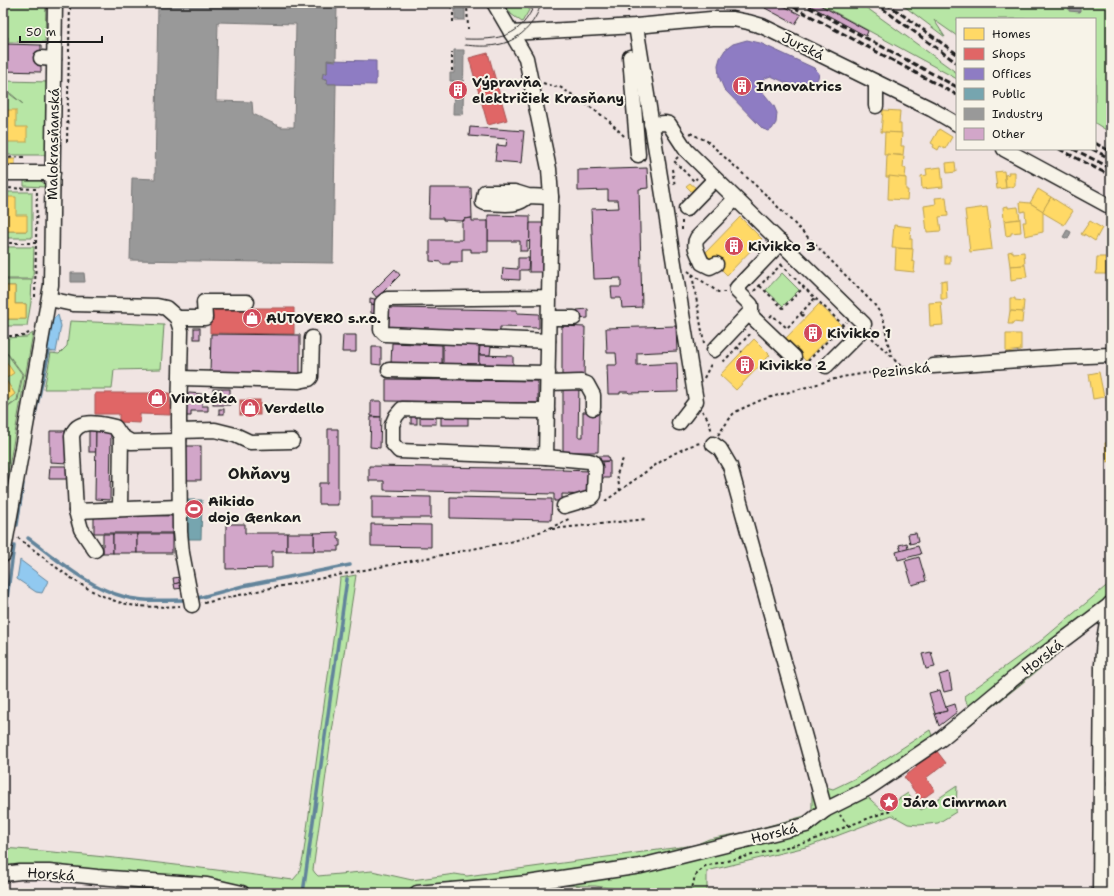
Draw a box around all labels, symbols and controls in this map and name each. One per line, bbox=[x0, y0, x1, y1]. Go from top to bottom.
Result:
scale bar bbox=[20, 18, 102, 44]
legend bbox=[956, 18, 1096, 150]
text: 50 m bbox=[26, 24, 56, 40]
text: Homes bbox=[992, 26, 1031, 42]
street label: Jurská bbox=[779, 28, 828, 64]
text: Shops bbox=[992, 46, 1026, 62]
text: Offices bbox=[992, 66, 1032, 82]
place label: Výpravňa električiek Krasňany bbox=[472, 73, 624, 107]
building icon: Innovatrics bbox=[731, 75, 753, 97]
place label: Innovatrics bbox=[756, 77, 842, 95]
building icon: Výpravňa električiek Krasňany bbox=[447, 79, 469, 101]
text: Public bbox=[992, 86, 1026, 102]
street label: Malokrasňanská bbox=[43, 88, 63, 200]
text: Industry bbox=[992, 106, 1043, 122]
text: Other bbox=[992, 126, 1026, 142]
building icon: Kivikko 3 bbox=[723, 235, 745, 257]
place label: Kivikko 3 bbox=[748, 237, 816, 255]
shop icon: AUTOVERO s.r.o. bbox=[241, 307, 263, 329]
place label: AUTOVERO s.r.o. bbox=[266, 309, 381, 327]
building icon: Kivikko 1 bbox=[802, 322, 824, 344]
place label: Kivikko 1 bbox=[827, 324, 891, 342]
building icon: Kivikko 2 bbox=[734, 354, 756, 376]
place label: Kivikko 2 bbox=[759, 356, 827, 374]
street label: Pezinská bbox=[871, 358, 931, 382]
shop icon: Vinotéka bbox=[146, 387, 168, 409]
place label: Vinotéka bbox=[171, 389, 237, 407]
shop icon: Verdello bbox=[239, 397, 261, 419]
place label: Verdello bbox=[264, 399, 324, 417]
district label: Ohňavy bbox=[228, 463, 290, 484]
place label: Aikido dojo Genkan bbox=[208, 492, 301, 526]
sports icon: Aikido dojo Genkan bbox=[183, 498, 205, 520]
street label: Horská bbox=[1018, 635, 1066, 679]
place icon: Jára Cimrman bbox=[878, 791, 900, 813]
place label: Jára Cimrman bbox=[903, 793, 1007, 811]
street label: Horská bbox=[749, 818, 800, 847]
street label: Horská bbox=[27, 863, 76, 885]

